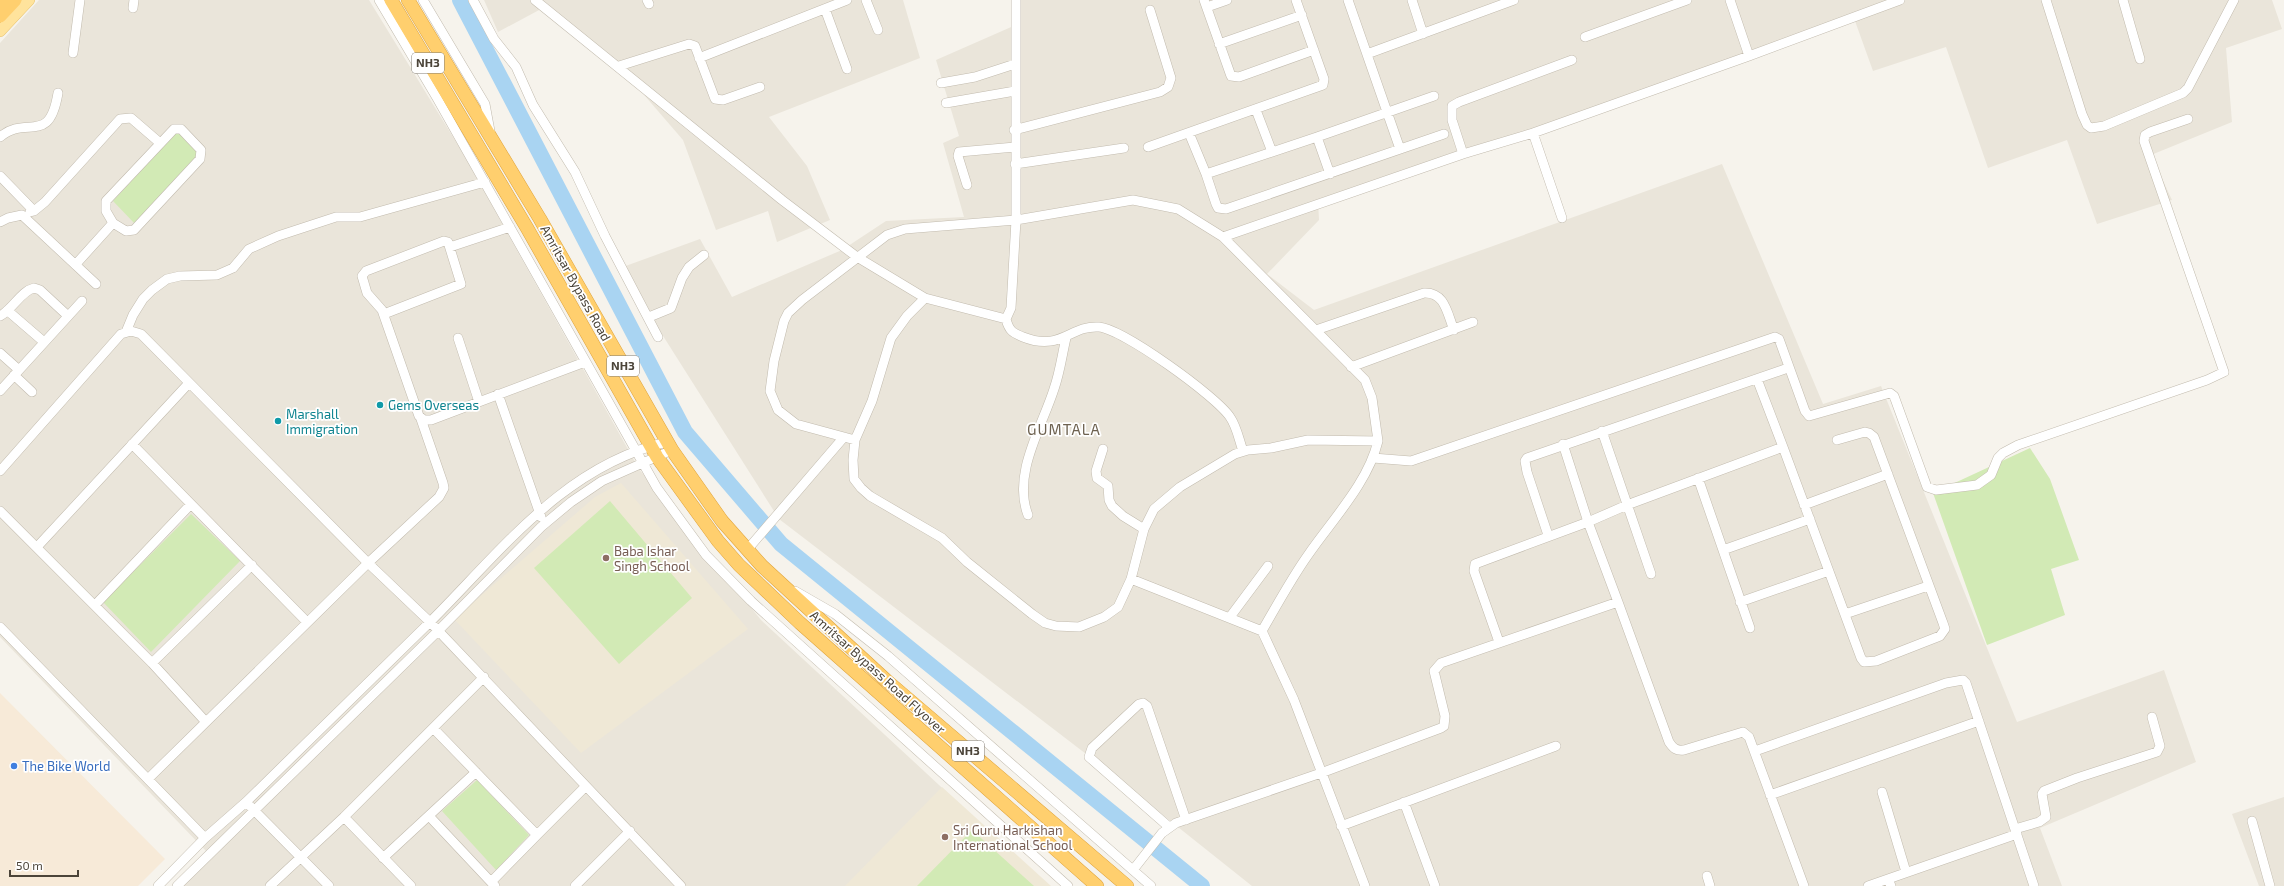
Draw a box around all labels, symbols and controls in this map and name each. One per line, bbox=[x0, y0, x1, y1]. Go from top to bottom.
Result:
road number: NH3 bbox=[412, 53, 444, 73]
street label: Amritsar Bypass Road bbox=[537, 222, 615, 344]
road number: NH3 bbox=[607, 356, 639, 376]
place label: Gems Overseas bbox=[388, 397, 479, 413]
marker: Gems Overseas bbox=[375, 400, 385, 410]
place label: Marshall Immigration bbox=[286, 406, 358, 437]
marker: Marshall Immigration bbox=[273, 416, 283, 426]
district label: GUMTALA bbox=[1027, 420, 1101, 438]
place label: Baba Ishar Singh School bbox=[614, 543, 690, 574]
marker: Baba Ishar Singh School bbox=[601, 553, 611, 563]
street label: Amritsar Bypass Road Flyover bbox=[807, 607, 949, 737]
road number: NH3 bbox=[952, 741, 984, 761]
place label: The Bike World bbox=[22, 758, 110, 774]
marker: The Bike World bbox=[9, 761, 19, 771]
place label: Sri Guru Harkishan International School bbox=[953, 822, 1072, 853]
marker: Sri Guru Harkishan International School bbox=[940, 832, 950, 842]
scale bar bbox=[10, 852, 78, 878]
text: 50 m bbox=[16, 858, 43, 872]

